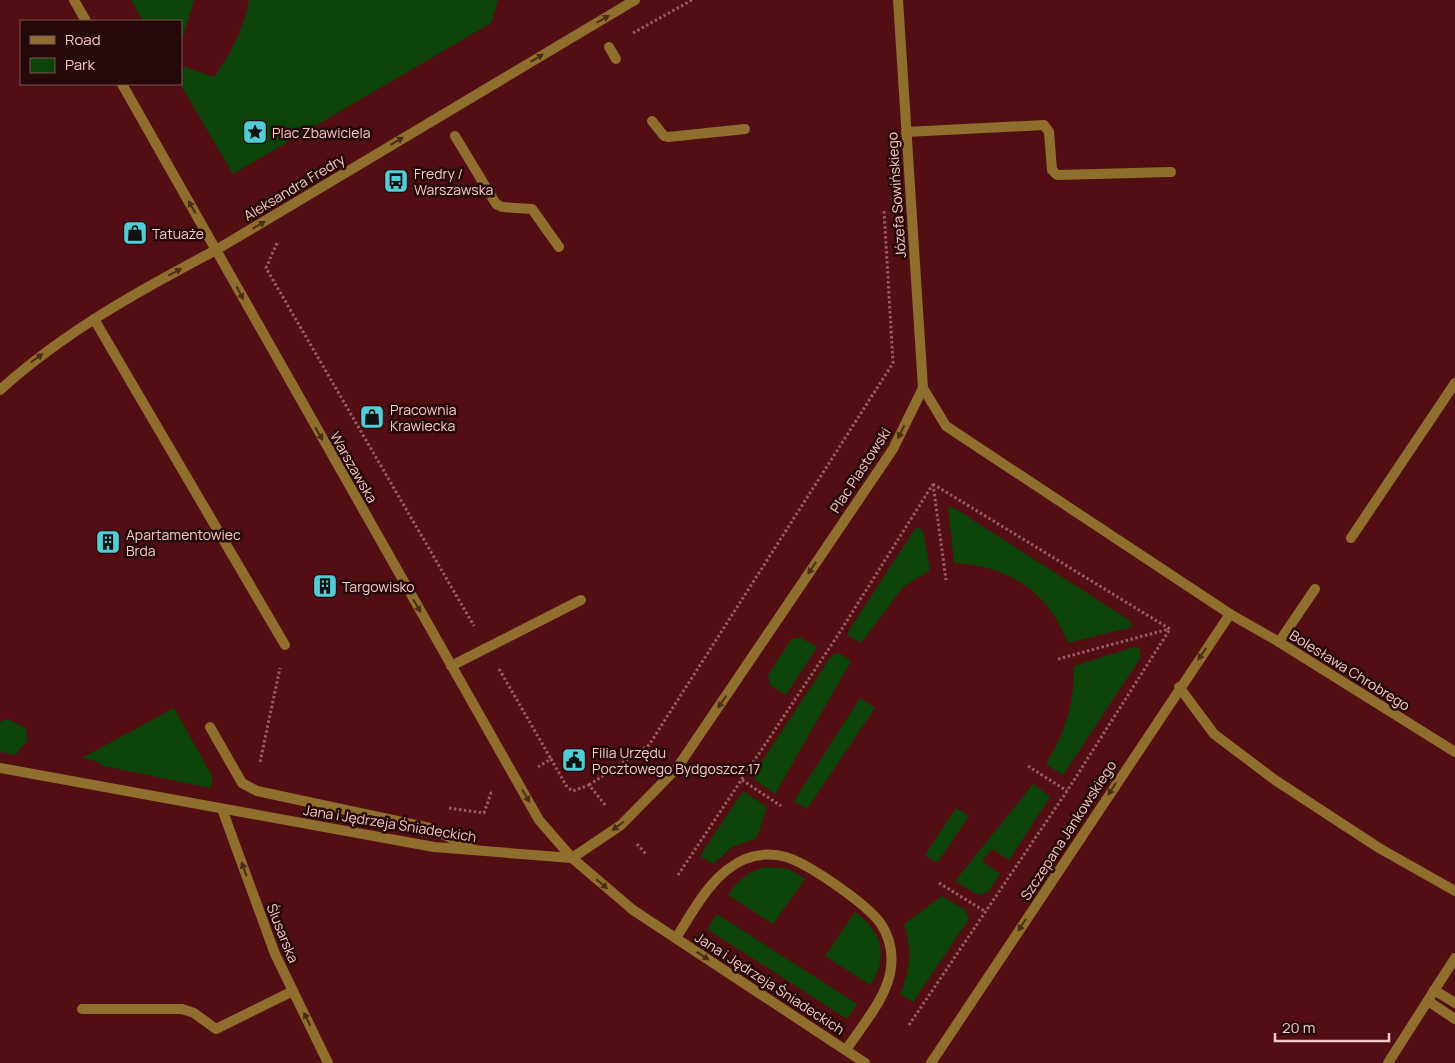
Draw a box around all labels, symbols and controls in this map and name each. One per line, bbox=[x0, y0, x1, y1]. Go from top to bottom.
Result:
one-way arrow bbox=[597, 14, 610, 23]
legend bbox=[20, 20, 182, 85]
text: Road bbox=[65, 29, 101, 50]
one-way arrow bbox=[530, 53, 544, 62]
text: Park bbox=[65, 54, 95, 75]
place icon: Plac Zbawiciela bbox=[242, 119, 268, 145]
place label: Plac Zbawiciela bbox=[272, 123, 370, 142]
street label: Józefa Sowińskiego bbox=[882, 131, 910, 259]
one-way arrow bbox=[391, 136, 404, 145]
street label: Aleksandra Fredry bbox=[240, 149, 349, 225]
place label: Fredry / Warszawska bbox=[414, 164, 493, 199]
bus stop icon: Fredry / Warszawska bbox=[383, 168, 409, 194]
one-way arrow bbox=[188, 201, 197, 214]
shop icon: Tatuaże bbox=[122, 220, 148, 246]
one-way arrow bbox=[252, 221, 265, 230]
place label: Tatuaże bbox=[152, 224, 204, 243]
one-way arrow bbox=[167, 268, 182, 276]
one-way arrow bbox=[235, 286, 244, 299]
one-way arrow bbox=[30, 353, 44, 363]
place label: Pracownia Krawiecka bbox=[390, 400, 457, 435]
shop icon: Pracownia Krawiecka bbox=[359, 404, 385, 430]
street label: Plac Piastowski bbox=[825, 424, 895, 516]
one-way arrow bbox=[897, 424, 905, 439]
one-way arrow bbox=[315, 428, 324, 441]
street label: Warszawska bbox=[326, 428, 382, 506]
place label: Apartamentowiec Brda bbox=[126, 525, 241, 560]
building icon: Apartamentowiec Brda bbox=[95, 529, 121, 555]
one-way arrow bbox=[808, 561, 817, 574]
building icon: Targowisko bbox=[312, 573, 338, 599]
place label: Targowisko bbox=[342, 577, 415, 596]
one-way arrow bbox=[412, 599, 421, 613]
street label: Bolesława Chrobrego bbox=[1286, 625, 1414, 715]
one-way arrow bbox=[1197, 647, 1207, 661]
one-way arrow bbox=[717, 696, 727, 709]
place label: Filia Urzędu Pocztowego Bydgoszcz 17 bbox=[592, 743, 760, 778]
public building icon: Filia Urzędu Pocztowego Bydgoszcz 17 bbox=[561, 747, 587, 773]
street label: Szczepana Jankowskiego bbox=[1016, 756, 1120, 904]
one-way arrow bbox=[1107, 782, 1117, 796]
one-way arrow bbox=[521, 790, 530, 803]
street label: Jana i Jędrzeja Śniadeckich bbox=[302, 800, 478, 846]
one-way arrow bbox=[612, 821, 625, 832]
one-way arrow bbox=[240, 862, 247, 877]
one-way arrow bbox=[596, 878, 608, 890]
street label: Ślusarska bbox=[263, 901, 303, 965]
one-way arrow bbox=[1017, 918, 1027, 931]
street label: Jana i Jędrzeja Śniadeckich bbox=[692, 927, 848, 1039]
one-way arrow bbox=[696, 951, 710, 961]
scale bar bbox=[1275, 1010, 1389, 1042]
one-way arrow bbox=[302, 1012, 310, 1026]
text: 20 m bbox=[1282, 1017, 1315, 1038]

